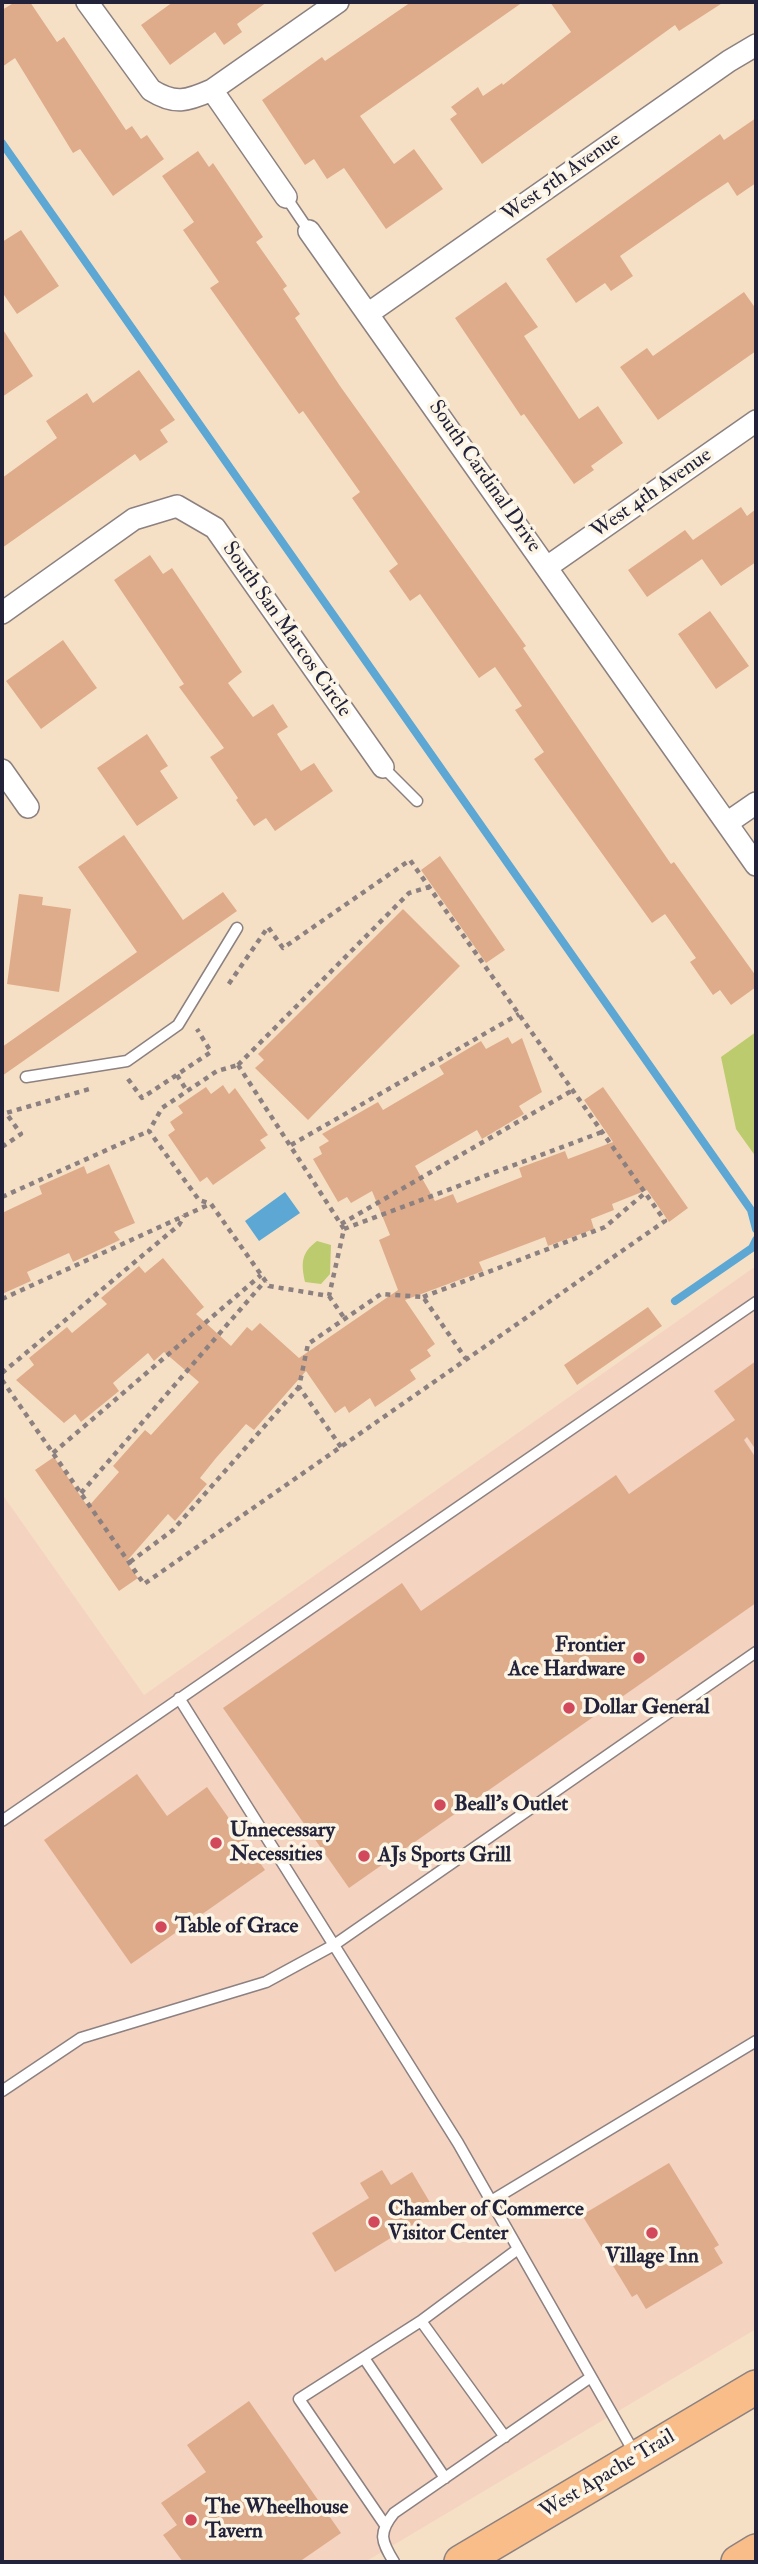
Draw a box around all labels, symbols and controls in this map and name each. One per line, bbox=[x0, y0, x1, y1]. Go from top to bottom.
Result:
street label: West 5th Avenue bbox=[498, 128, 626, 228]
street label: South Cardinal Drive bbox=[422, 396, 546, 558]
street label: West 4th Avenue bbox=[587, 443, 717, 545]
street label: South San Marcos Circle bbox=[216, 538, 356, 722]
place label: Frontier Ace Hardware bbox=[508, 1633, 625, 1683]
marker: Frontier Ace Hardware bbox=[631, 1650, 647, 1666]
place label: Dollar General bbox=[583, 1695, 710, 1721]
marker: Dollar General bbox=[561, 1700, 577, 1716]
place label: Beall's Outlet bbox=[454, 1792, 568, 1818]
marker: Beall's Outlet bbox=[432, 1797, 448, 1813]
place label: Unnecessary Necessities bbox=[230, 1818, 335, 1868]
marker: Unnecessary Necessities bbox=[208, 1835, 224, 1851]
place label: AJs Sports Grill bbox=[378, 1843, 511, 1869]
marker: AJs Sports Grill bbox=[356, 1848, 372, 1864]
place label: Table of Grace bbox=[175, 1914, 298, 1940]
marker: Table of Grace bbox=[153, 1919, 169, 1935]
place label: Chamber of Commerce Visitor Center bbox=[388, 2197, 584, 2247]
marker: Chamber of Commerce Visitor Center bbox=[366, 2214, 382, 2230]
marker: Village Inn bbox=[644, 2225, 660, 2241]
place label: Village Inn bbox=[605, 2244, 699, 2270]
street label: West Apache Trail bbox=[536, 2425, 680, 2525]
place label: The Wheelhouse Tavern bbox=[205, 2495, 348, 2545]
marker: The Wheelhouse Tavern bbox=[183, 2512, 199, 2528]

